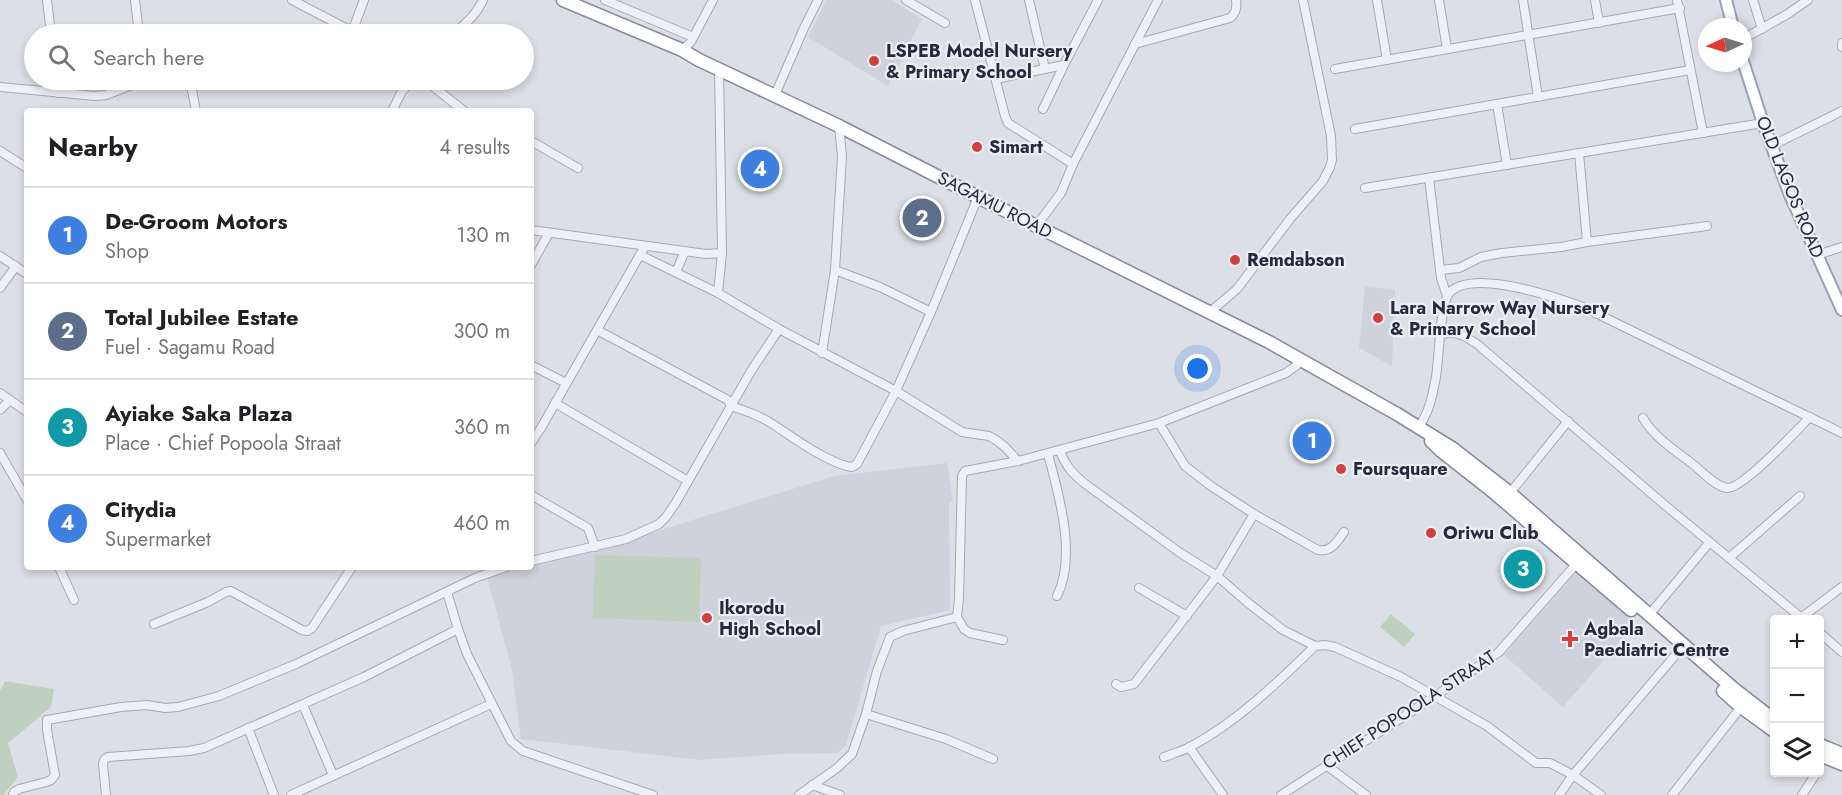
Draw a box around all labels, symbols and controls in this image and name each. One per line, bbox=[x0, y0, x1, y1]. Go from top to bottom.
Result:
north arrow bbox=[1698, 18, 1752, 72]
search box bbox=[24, 24, 534, 90]
place label: LSPEB Model Nursery & Primary School bbox=[886, 38, 1073, 85]
icon: search bbox=[45, 41, 78, 74]
text: Search here bbox=[93, 41, 204, 73]
marker: LSPEB Model Nursery & Primary School bbox=[867, 54, 881, 68]
street label: OLD LAGOS ROAD bbox=[1750, 112, 1830, 262]
text: Nearby bbox=[48, 128, 137, 166]
text: 4 results bbox=[439, 133, 510, 162]
place label: Simart bbox=[989, 134, 1043, 160]
marker: Simart bbox=[970, 140, 984, 154]
pin: 4 bbox=[740, 146, 780, 192]
street label: SAGAMU ROAD bbox=[933, 165, 1057, 245]
pin: 2 bbox=[902, 196, 942, 240]
text: De-Groom Motors bbox=[105, 205, 287, 237]
text: 1 bbox=[62, 221, 73, 250]
text: 130 m bbox=[456, 221, 510, 250]
text: Shop bbox=[105, 237, 149, 266]
place label: Remdabson bbox=[1247, 247, 1345, 273]
marker: Remdabson bbox=[1228, 253, 1242, 267]
place label: Lara Narrow Way Nursery & Primary School bbox=[1390, 295, 1610, 342]
text: Total Jubilee Estate bbox=[105, 301, 299, 333]
marker: Lara Narrow Way Nursery & Primary School bbox=[1371, 311, 1385, 325]
text: 2 bbox=[61, 317, 74, 346]
text: 300 m bbox=[453, 317, 510, 346]
text: Fuel · Sagamu Road bbox=[105, 333, 275, 362]
your location bbox=[1183, 354, 1212, 383]
text: Ayiake Saka Plaza bbox=[105, 397, 293, 429]
text: 3 bbox=[61, 413, 74, 442]
text: 360 m bbox=[454, 413, 510, 442]
pin: 1 bbox=[1292, 418, 1332, 464]
text: Place · Chief Popoola Straat bbox=[105, 429, 341, 458]
place label: Foursquare bbox=[1353, 456, 1448, 482]
marker: Foursquare bbox=[1334, 462, 1348, 476]
text: Citydia bbox=[105, 493, 176, 525]
text: 4 bbox=[61, 509, 74, 538]
text: 460 m bbox=[453, 509, 510, 538]
place label: Oriwu Club bbox=[1443, 520, 1539, 546]
text: Supermarket bbox=[105, 525, 211, 554]
marker: Oriwu Club bbox=[1424, 526, 1438, 540]
pin: 3 bbox=[1504, 546, 1543, 592]
place label: Ikorodu High School bbox=[719, 595, 821, 642]
marker: Ikorodu High School bbox=[700, 611, 714, 625]
map controls bbox=[1770, 615, 1824, 777]
button: + bbox=[1770, 615, 1824, 669]
place label: Agbala Paediatric Centre bbox=[1583, 616, 1729, 663]
marker: Agbala Paediatric Centre bbox=[1561, 630, 1579, 648]
street label: CHIEF POPOOLA STRAAT bbox=[1317, 644, 1501, 776]
button: − bbox=[1770, 669, 1824, 723]
button: layers bbox=[1770, 723, 1824, 777]

